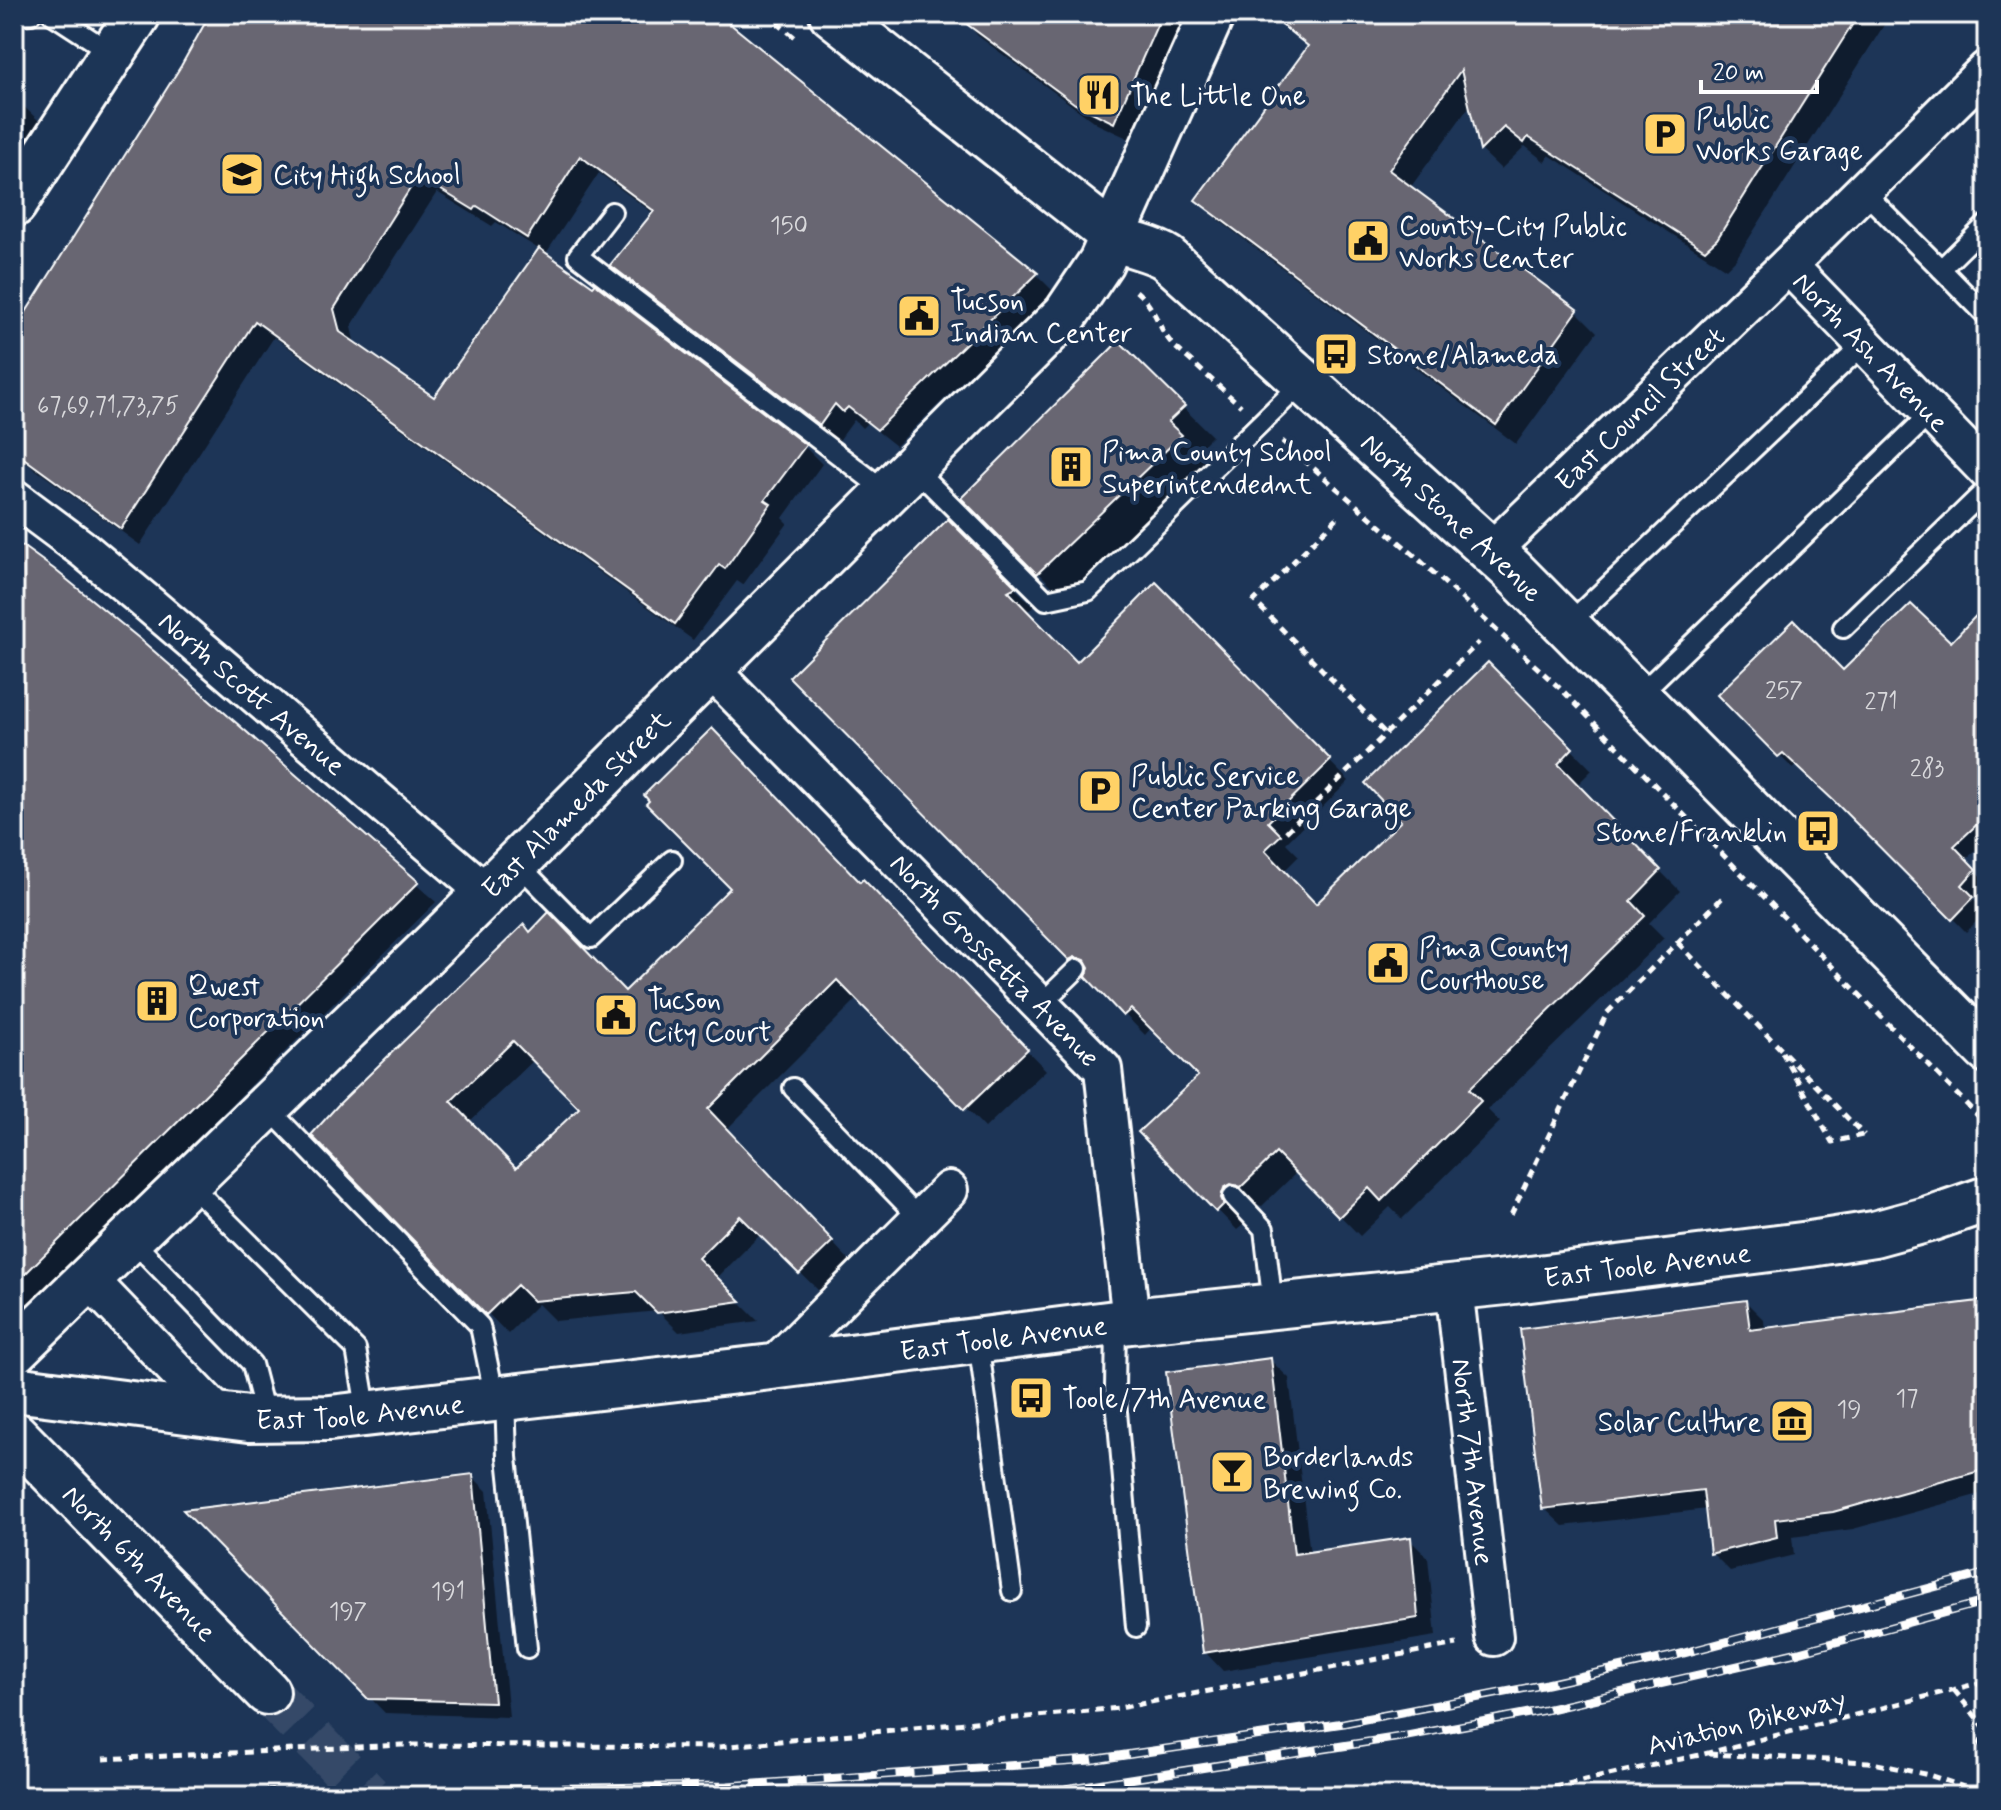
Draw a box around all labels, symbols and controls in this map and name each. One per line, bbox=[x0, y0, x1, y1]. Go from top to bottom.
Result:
scale bar bbox=[1701, 44, 1817, 94]
text: 20 m bbox=[1713, 58, 1764, 89]
restaurant icon: The Little One bbox=[1075, 71, 1123, 119]
place label: The Little One bbox=[1130, 79, 1306, 116]
place label: Public Works Garage bbox=[1696, 102, 1863, 171]
parking icon: Public Works Garage bbox=[1641, 110, 1689, 158]
school or university icon: City High School bbox=[218, 150, 266, 198]
place label: City High School bbox=[273, 158, 461, 198]
place label: County-City Public Works Center bbox=[1399, 209, 1627, 278]
house number: 150 bbox=[770, 211, 808, 242]
public building icon: County-City Public Works Center bbox=[1344, 217, 1392, 265]
street label: North Ash Avenue bbox=[1783, 265, 1956, 441]
place label: Tucson Indian Center bbox=[950, 284, 1132, 353]
public building icon: Tucson Indian Center bbox=[895, 292, 943, 340]
street label: East Council Street bbox=[1548, 319, 1734, 500]
bus stop icon: Stone/Alameda bbox=[1312, 330, 1360, 378]
place label: Stone/Alameda bbox=[1367, 338, 1559, 375]
house number: 67,69,71,73,75 bbox=[37, 391, 179, 422]
street label: North Stone Avenue bbox=[1352, 426, 1550, 612]
place label: Pima County School Superintendednt bbox=[1102, 435, 1332, 504]
building icon: Pima County School Superintendednt bbox=[1047, 443, 1095, 491]
street label: North Scott Avenue bbox=[149, 604, 352, 785]
house number: 257 bbox=[1765, 676, 1803, 707]
house number: 271 bbox=[1864, 687, 1898, 718]
street label: East Alameda Street bbox=[475, 703, 680, 908]
house number: 283 bbox=[1910, 754, 1945, 785]
place label: Public Service Center Parking Garage bbox=[1131, 759, 1412, 830]
parking icon: Public Service Center Parking Garage bbox=[1076, 767, 1124, 815]
bus stop icon: Stone/Franklin bbox=[1794, 807, 1842, 855]
place label: Stone/Franklin bbox=[1596, 815, 1787, 852]
street label: North Grossetta Avenue bbox=[881, 847, 1107, 1076]
place label: Pima County Courthouse bbox=[1419, 931, 1569, 1000]
public building icon: Pima County Courthouse bbox=[1364, 939, 1412, 987]
place label: Qwest Corporation bbox=[188, 969, 325, 1038]
building icon: Qwest Corporation bbox=[133, 977, 181, 1025]
place label: Tucson City Court bbox=[647, 983, 771, 1052]
public building icon: Tucson City Court bbox=[592, 991, 640, 1039]
street label: East Toole Avenue bbox=[1542, 1236, 1753, 1298]
street label: East Toole Avenue bbox=[898, 1308, 1109, 1371]
street label: North 7th Avenue bbox=[1441, 1356, 1502, 1568]
bus stop icon: Toole/7th Avenue bbox=[1007, 1374, 1055, 1422]
place label: Toole/7th Avenue bbox=[1062, 1382, 1266, 1419]
house number: 17 bbox=[1896, 1384, 1918, 1415]
street label: East Toole Avenue bbox=[256, 1387, 466, 1440]
house number: 19 bbox=[1836, 1395, 1862, 1426]
museum icon: Solar Culture bbox=[1768, 1397, 1816, 1445]
place label: Solar Culture bbox=[1598, 1405, 1761, 1442]
place label: Borderlands Brewing Co. bbox=[1263, 1440, 1414, 1512]
bar icon: Borderlands Brewing Co. bbox=[1208, 1448, 1256, 1496]
street label: North 6th Avenue bbox=[53, 1478, 224, 1651]
house number: 191 bbox=[431, 1577, 465, 1608]
house number: 197 bbox=[329, 1597, 367, 1628]
street label: Aviation Bikeway bbox=[1643, 1681, 1850, 1766]

